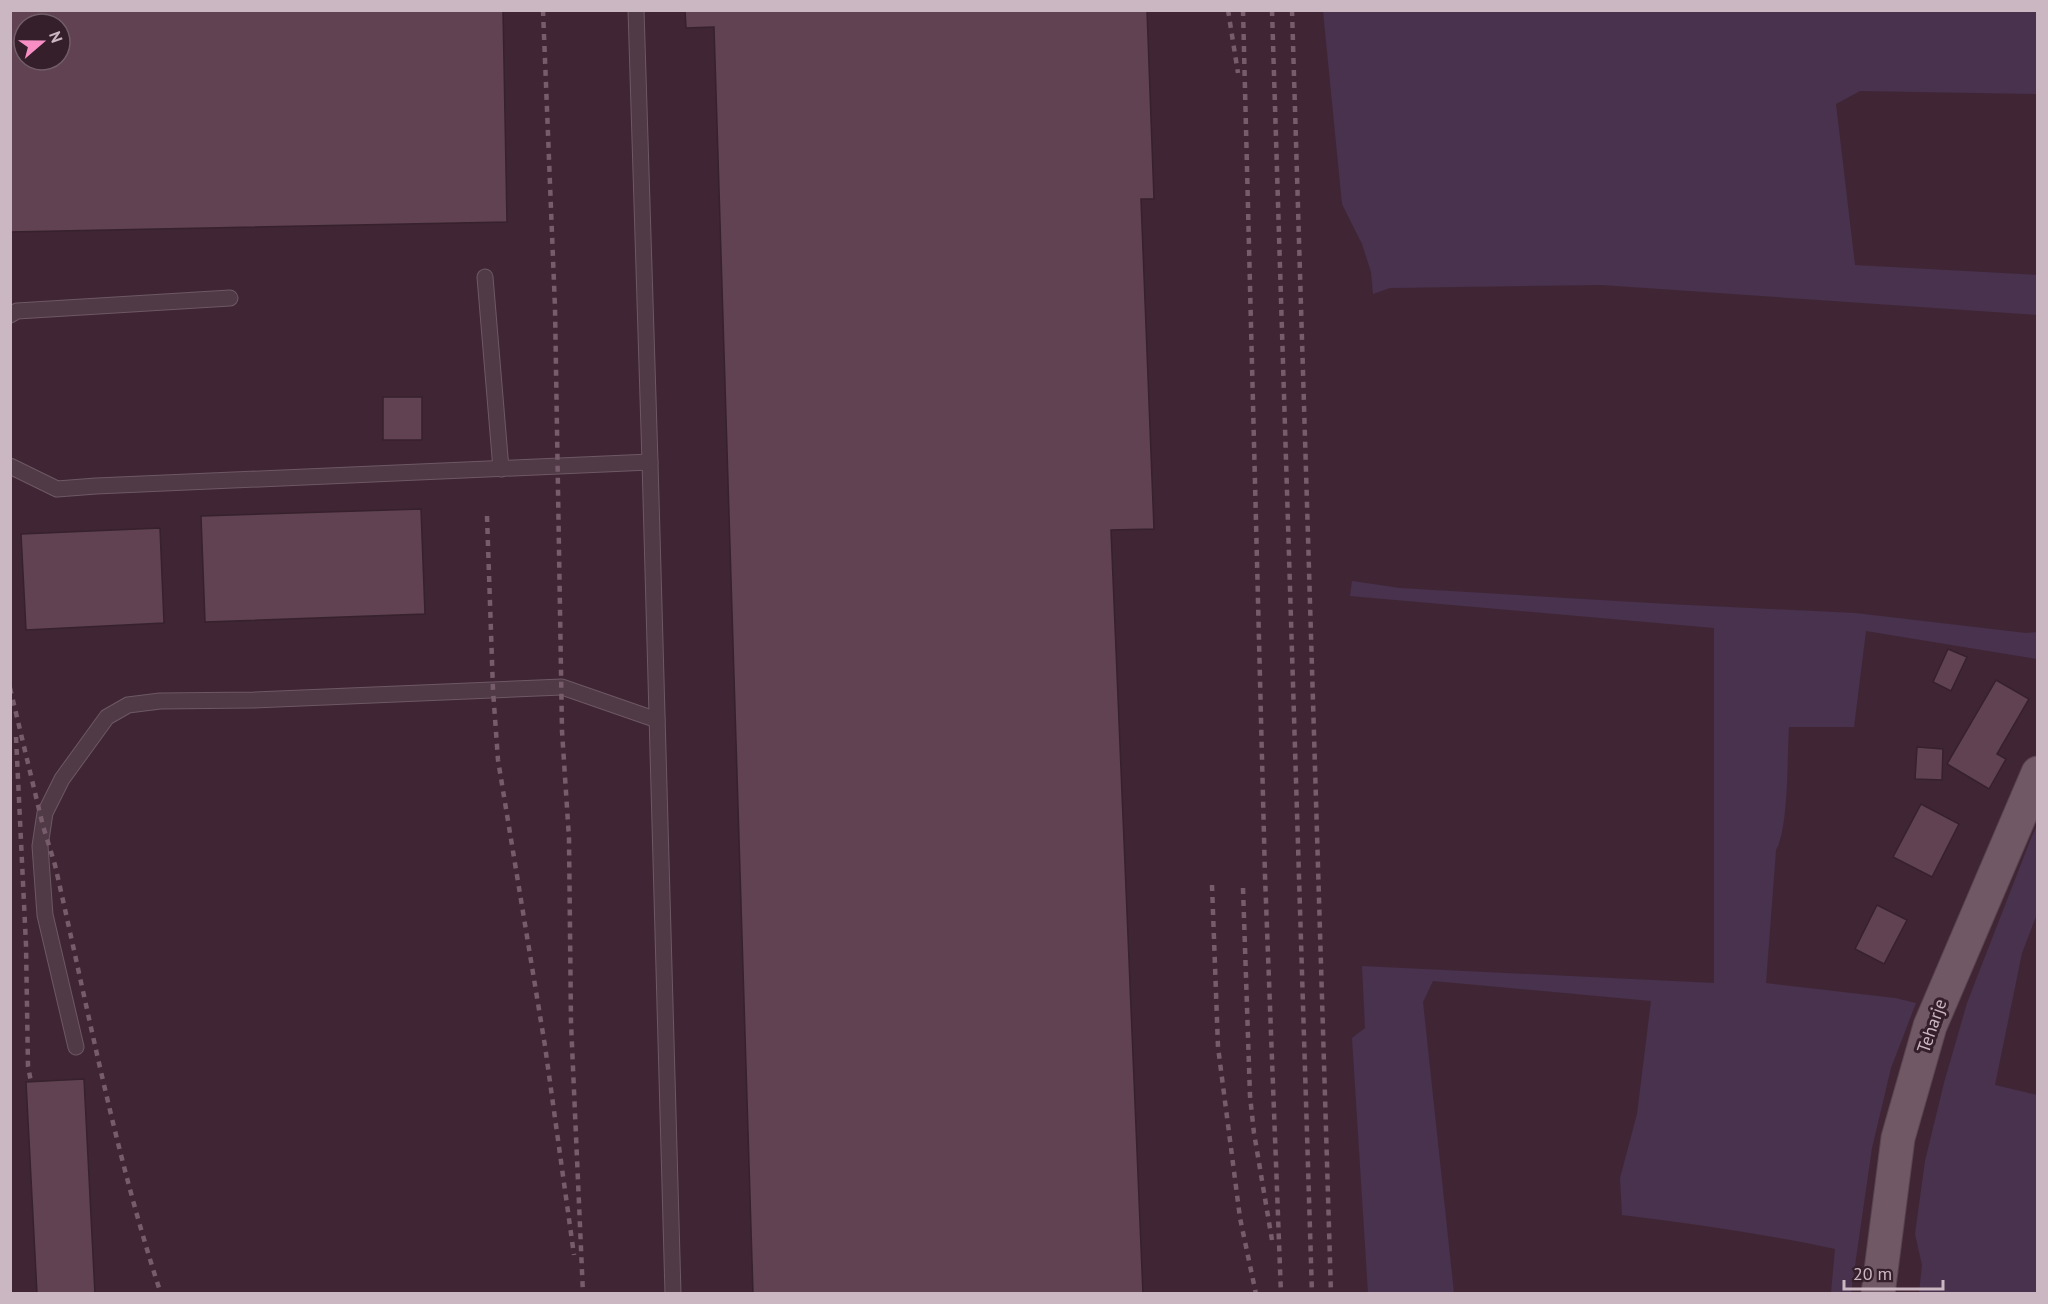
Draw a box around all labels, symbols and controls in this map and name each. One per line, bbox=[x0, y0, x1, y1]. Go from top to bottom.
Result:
north arrow bbox=[12, 12, 72, 72]
text: N bbox=[45, 29, 67, 45]
street label: Teharje bbox=[1912, 996, 1951, 1056]
scale bar bbox=[1844, 1253, 1943, 1291]
text: 20 m bbox=[1853, 1262, 1892, 1285]

